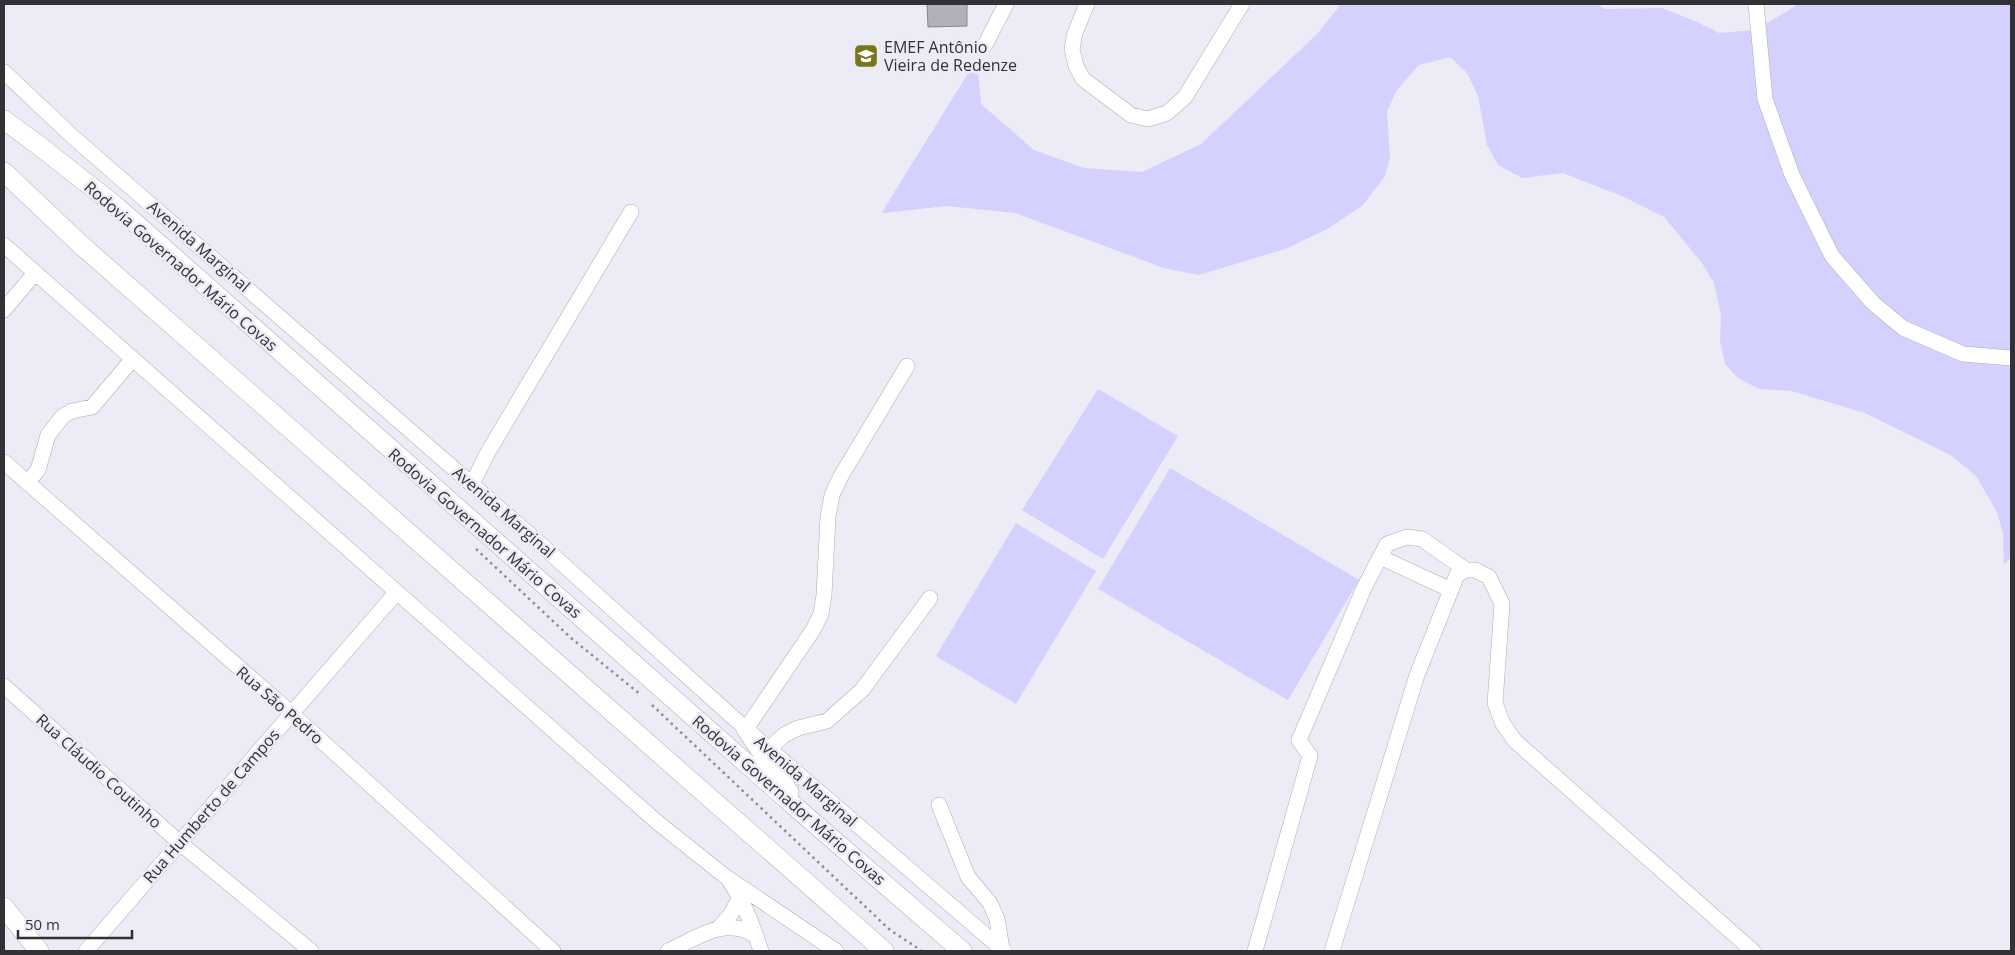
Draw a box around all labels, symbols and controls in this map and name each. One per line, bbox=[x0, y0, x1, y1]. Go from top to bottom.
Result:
place label: EMEF Antônio Vieira de Redenze bbox=[884, 36, 1017, 76]
school or university icon: EMEF Antônio Vieira de Redenze bbox=[853, 43, 879, 69]
street label: Rodovia Governador Mário Covas bbox=[80, 176, 282, 356]
street label: Avenida Marginal bbox=[143, 195, 255, 297]
street label: Rodovia Governador Mário Covas bbox=[384, 443, 586, 623]
street label: Avenida Marginal bbox=[448, 461, 560, 563]
street label: Rua São Pedro bbox=[232, 661, 328, 749]
street label: Rua Cláudio Coutinho bbox=[32, 709, 166, 833]
street label: Rodovia Governador Mário Covas bbox=[688, 710, 890, 890]
street label: Rua Humberto de Campos bbox=[138, 724, 284, 888]
street label: Avenida Marginal bbox=[750, 730, 862, 832]
scale bar bbox=[18, 908, 131, 940]
text: 50 m bbox=[25, 914, 60, 934]

